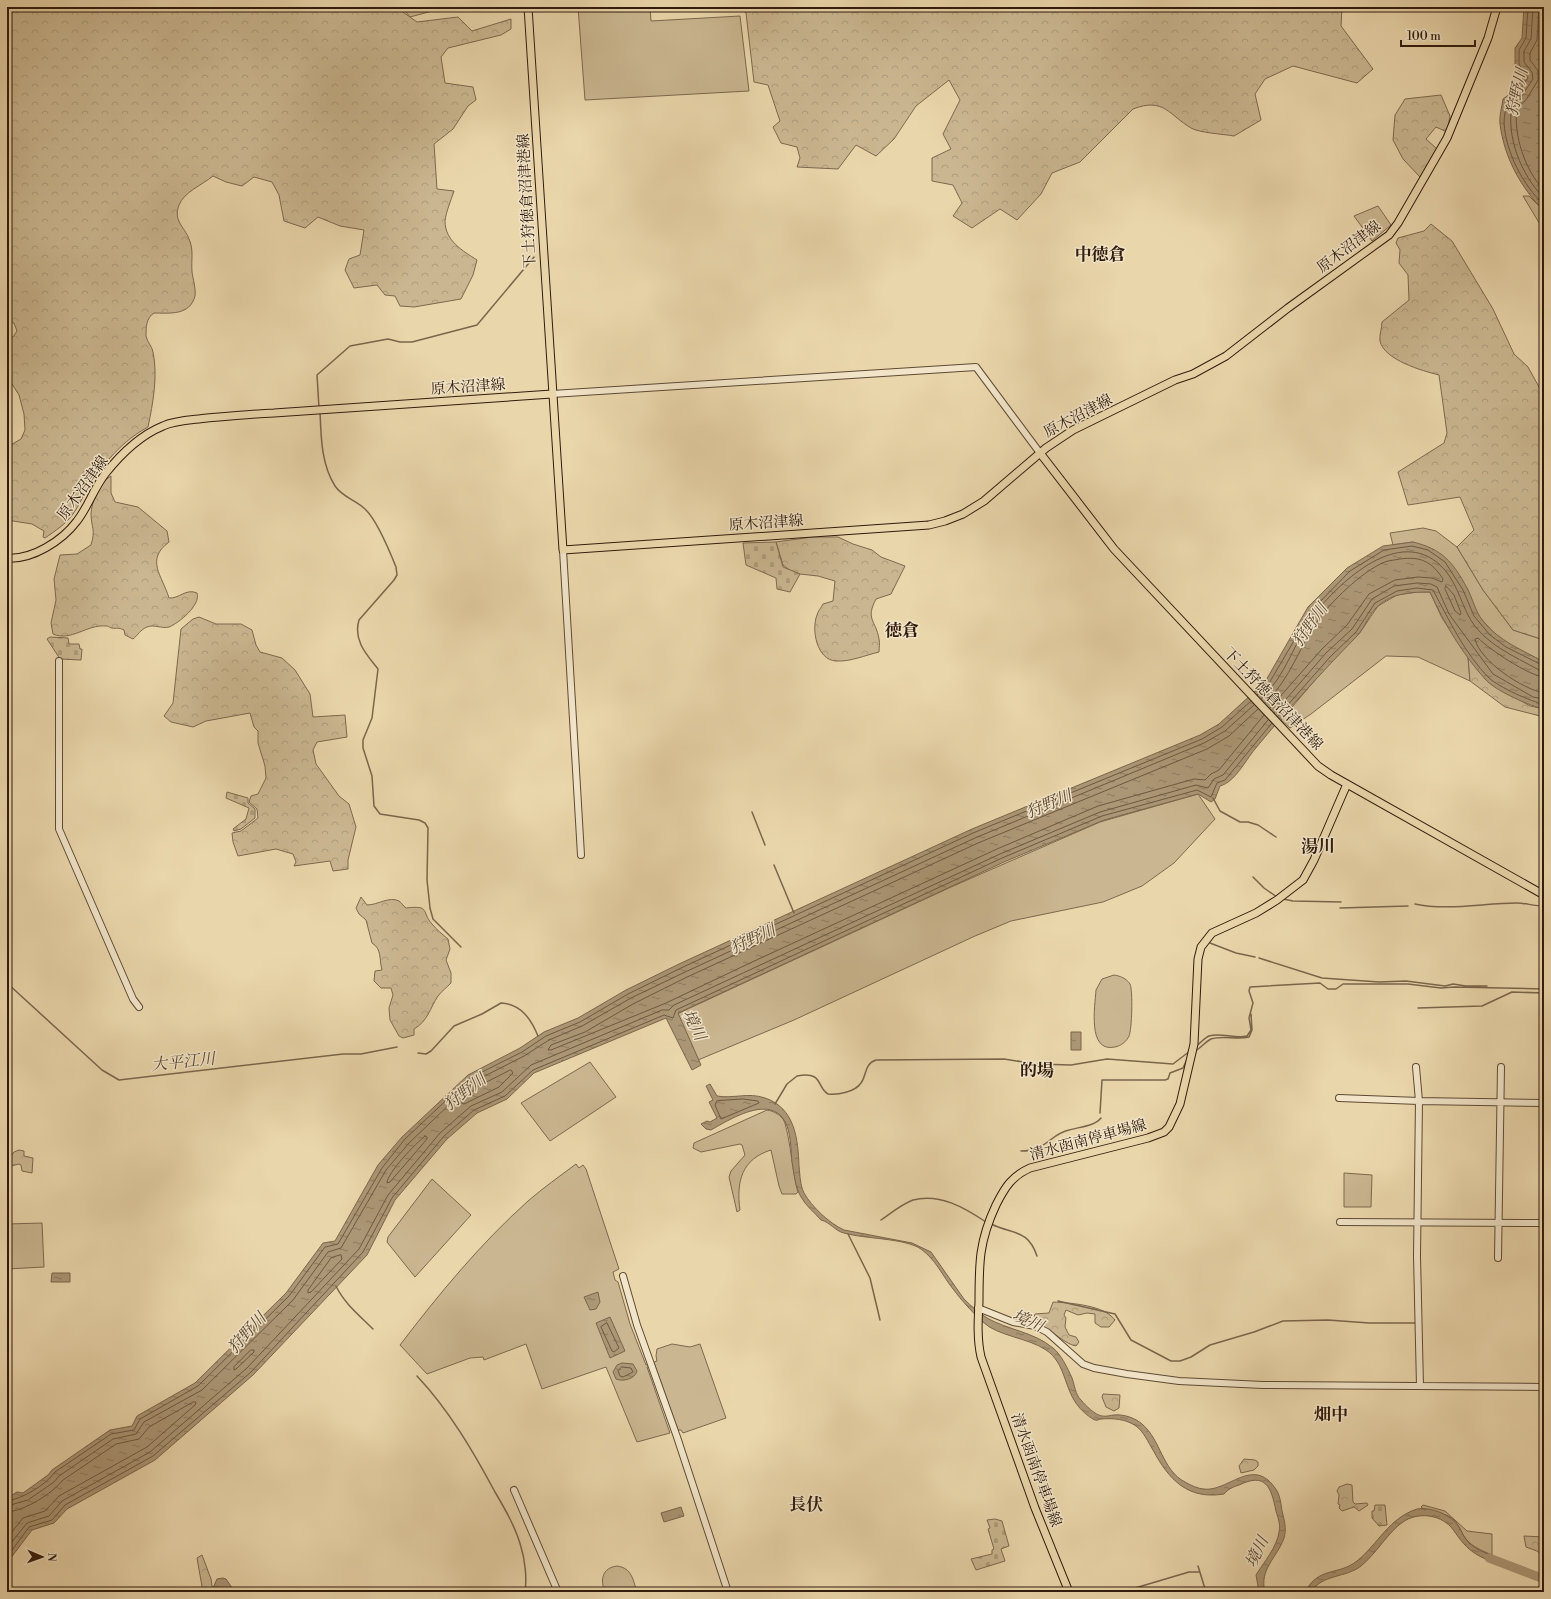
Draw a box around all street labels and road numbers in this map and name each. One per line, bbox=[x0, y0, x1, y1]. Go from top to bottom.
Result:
street label: 下土狩徳倉沼津港線 bbox=[514, 133, 540, 269]
street label: 原木沼津線 bbox=[1313, 217, 1385, 277]
street label: 原木沼津線 bbox=[430, 375, 506, 399]
street label: 原木沼津線 bbox=[1040, 390, 1116, 442]
street label: 原木沼津線 bbox=[53, 452, 113, 524]
street label: 原木沼津線 bbox=[728, 511, 804, 535]
street label: 下土狩徳倉沼津港線 bbox=[1219, 644, 1327, 754]
street label: 清水函南停車場線 bbox=[1028, 1115, 1148, 1165]
street label: 清水函南停車場線 bbox=[1007, 1410, 1065, 1530]

